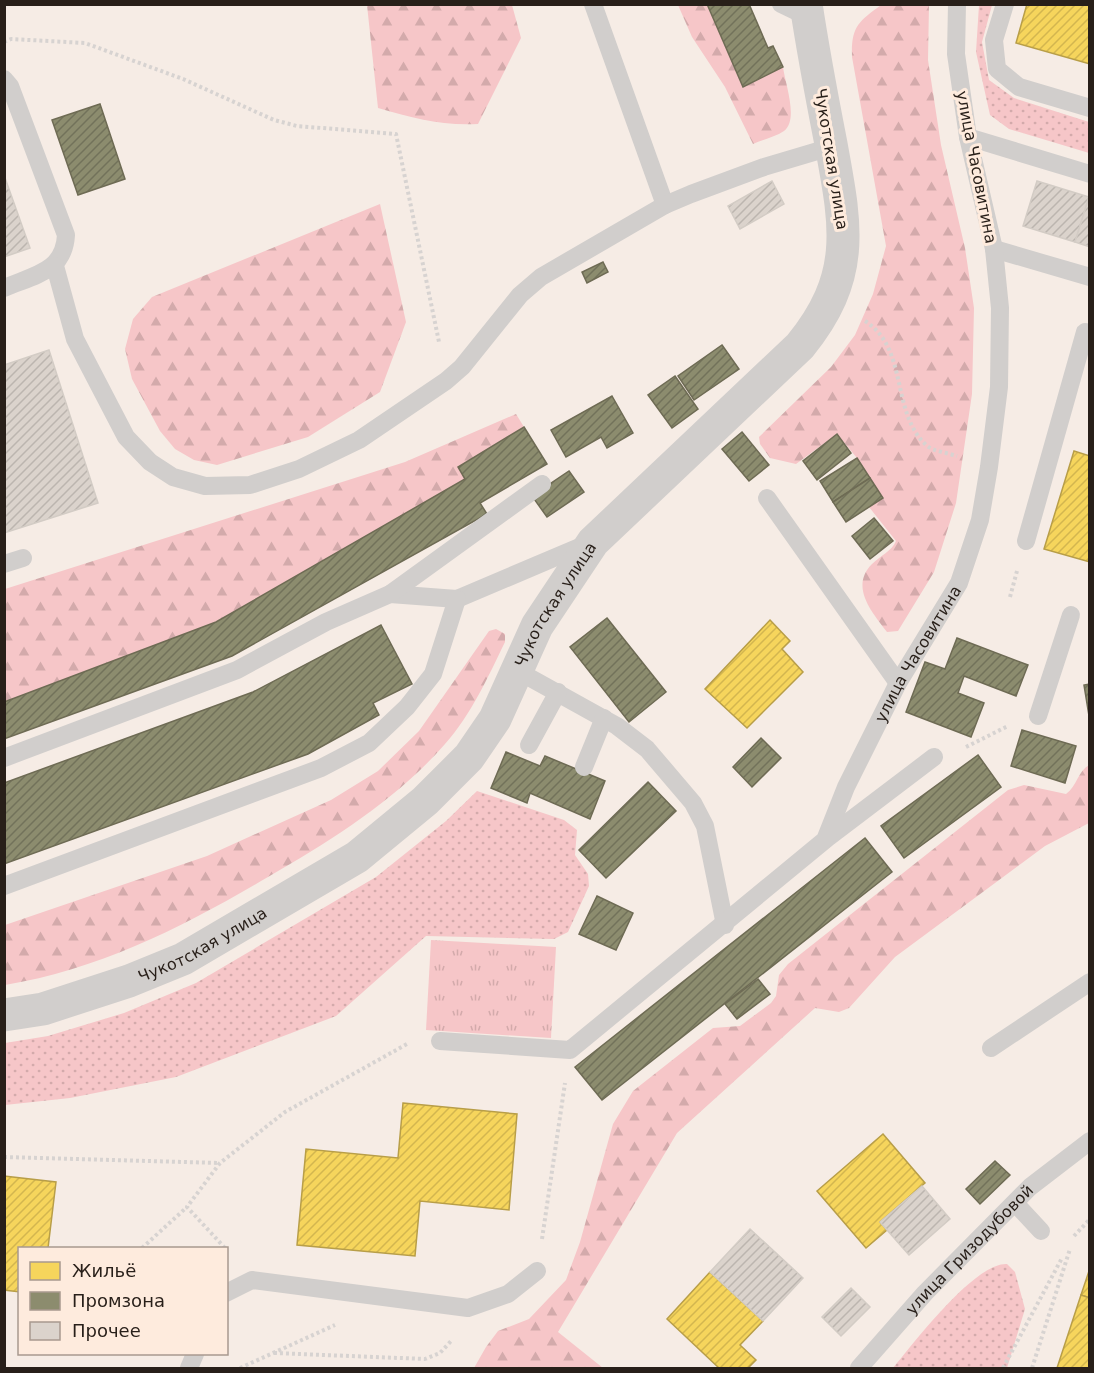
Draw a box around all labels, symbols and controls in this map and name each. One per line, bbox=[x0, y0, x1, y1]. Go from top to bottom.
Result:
street label: Чукотская улица bbox=[811, 87, 852, 231]
street label: улица Часовитина bbox=[952, 89, 1001, 245]
street label: Чукотская улица bbox=[511, 538, 600, 670]
street label: улица Часовитина bbox=[871, 582, 965, 725]
street label: Чукотская улица bbox=[135, 903, 270, 986]
street label: улица Гризодубовой bbox=[902, 1181, 1037, 1318]
legend bbox=[18, 1247, 228, 1355]
text: Жильё bbox=[72, 1260, 136, 1281]
text: Промзона bbox=[72, 1290, 165, 1311]
text: Прочее bbox=[72, 1320, 141, 1341]

